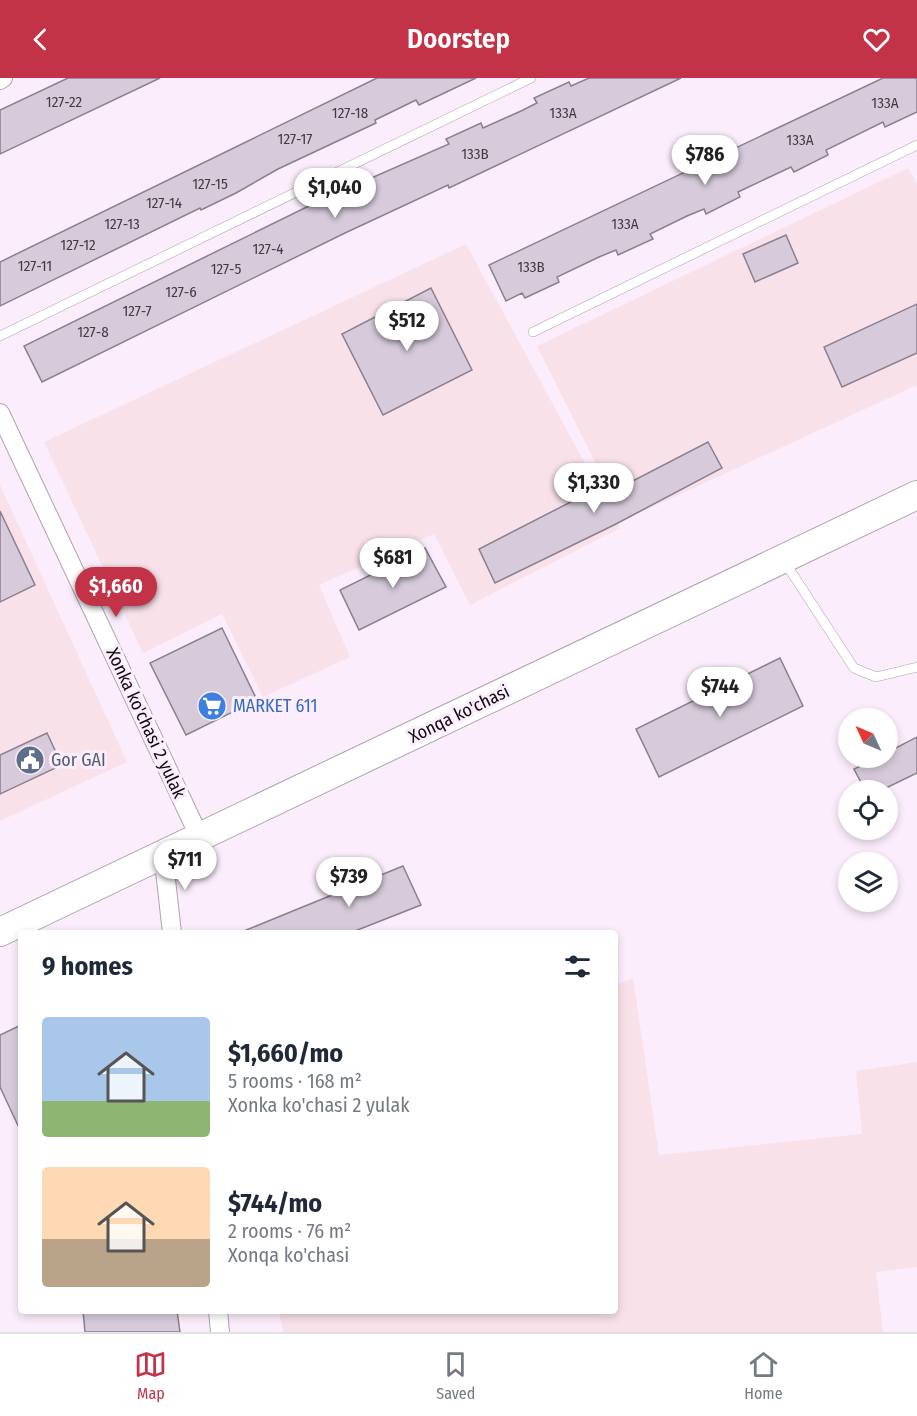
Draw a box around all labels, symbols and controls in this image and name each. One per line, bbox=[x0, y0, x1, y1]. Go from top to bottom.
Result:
icon: back bbox=[24, 23, 57, 56]
text: Doorstep bbox=[407, 23, 510, 55]
icon: heart bbox=[860, 23, 893, 56]
house number: 127-22 bbox=[46, 93, 83, 111]
house number: 133A bbox=[871, 94, 899, 112]
house number: 127-18 bbox=[332, 104, 368, 122]
house number: 133A bbox=[549, 104, 577, 122]
house number: 127-17 bbox=[278, 130, 312, 148]
house number: 133A bbox=[786, 131, 814, 149]
pin: $786 bbox=[669, 135, 741, 186]
text: $786 bbox=[686, 142, 724, 166]
house number: 133В bbox=[461, 145, 489, 163]
pin: $1,040 bbox=[286, 168, 384, 219]
house number: 127-15 bbox=[192, 175, 228, 193]
text: $1,040 bbox=[308, 175, 362, 199]
house number: 127-14 bbox=[146, 194, 182, 212]
house number: 127-13 bbox=[104, 215, 140, 233]
house number: 133A bbox=[611, 215, 639, 233]
house number: 127-12 bbox=[60, 236, 96, 254]
house number: 127-4 bbox=[252, 240, 284, 258]
house number: 127-11 bbox=[18, 257, 52, 275]
house number: 133В bbox=[517, 258, 545, 276]
house number: 127-5 bbox=[211, 260, 241, 278]
house number: 127-6 bbox=[165, 283, 197, 301]
pin: $512 bbox=[371, 301, 443, 352]
house number: 127-7 bbox=[122, 302, 152, 320]
text: $512 bbox=[389, 308, 425, 332]
house number: 127-8 bbox=[77, 323, 109, 341]
pin: $1,330 bbox=[545, 463, 643, 514]
text: $1,330 bbox=[568, 470, 620, 494]
pin: $681 bbox=[357, 538, 429, 589]
text: $681 bbox=[374, 545, 412, 569]
pin: $1,660 bbox=[67, 567, 165, 618]
text: $1,660 bbox=[89, 574, 143, 598]
street label: Xonka ko'chasi 2 yulak bbox=[101, 644, 191, 802]
pin: $744 bbox=[684, 667, 756, 718]
text: $744 bbox=[701, 674, 739, 698]
street label: Xonqa ko'chasi bbox=[405, 680, 513, 748]
supermarket icon: MARKET 611 bbox=[196, 690, 228, 722]
place label: MARKET 611 bbox=[233, 695, 318, 717]
north arrow bbox=[838, 708, 898, 768]
map controls bbox=[838, 708, 898, 912]
public building icon: Gor GAI bbox=[14, 744, 46, 776]
place label: Gor GAI bbox=[51, 749, 106, 771]
button: locate bbox=[838, 780, 898, 840]
pin: $711 bbox=[149, 840, 221, 891]
text: $711 bbox=[168, 847, 202, 871]
button: layers bbox=[838, 852, 898, 912]
pin: $739 bbox=[313, 857, 385, 908]
text: $739 bbox=[330, 864, 368, 888]
icon: filters bbox=[561, 950, 594, 983]
text: 9 homes bbox=[42, 951, 133, 982]
text: $1,660/mo bbox=[228, 1038, 343, 1069]
icon: home bbox=[90, 1041, 162, 1113]
text: 5 rooms · 168 m² bbox=[228, 1069, 362, 1093]
text: Xonka ko'chasi 2 yulak bbox=[228, 1093, 410, 1117]
text: $744/mo bbox=[228, 1188, 322, 1219]
icon: home bbox=[90, 1191, 162, 1263]
text: 2 rooms · 76 m² bbox=[228, 1219, 351, 1243]
text: Xonqa ko'chasi bbox=[228, 1243, 349, 1267]
tab: Map bbox=[134, 1348, 167, 1403]
tab: Saved bbox=[436, 1348, 475, 1403]
tab: Home bbox=[744, 1348, 783, 1403]

